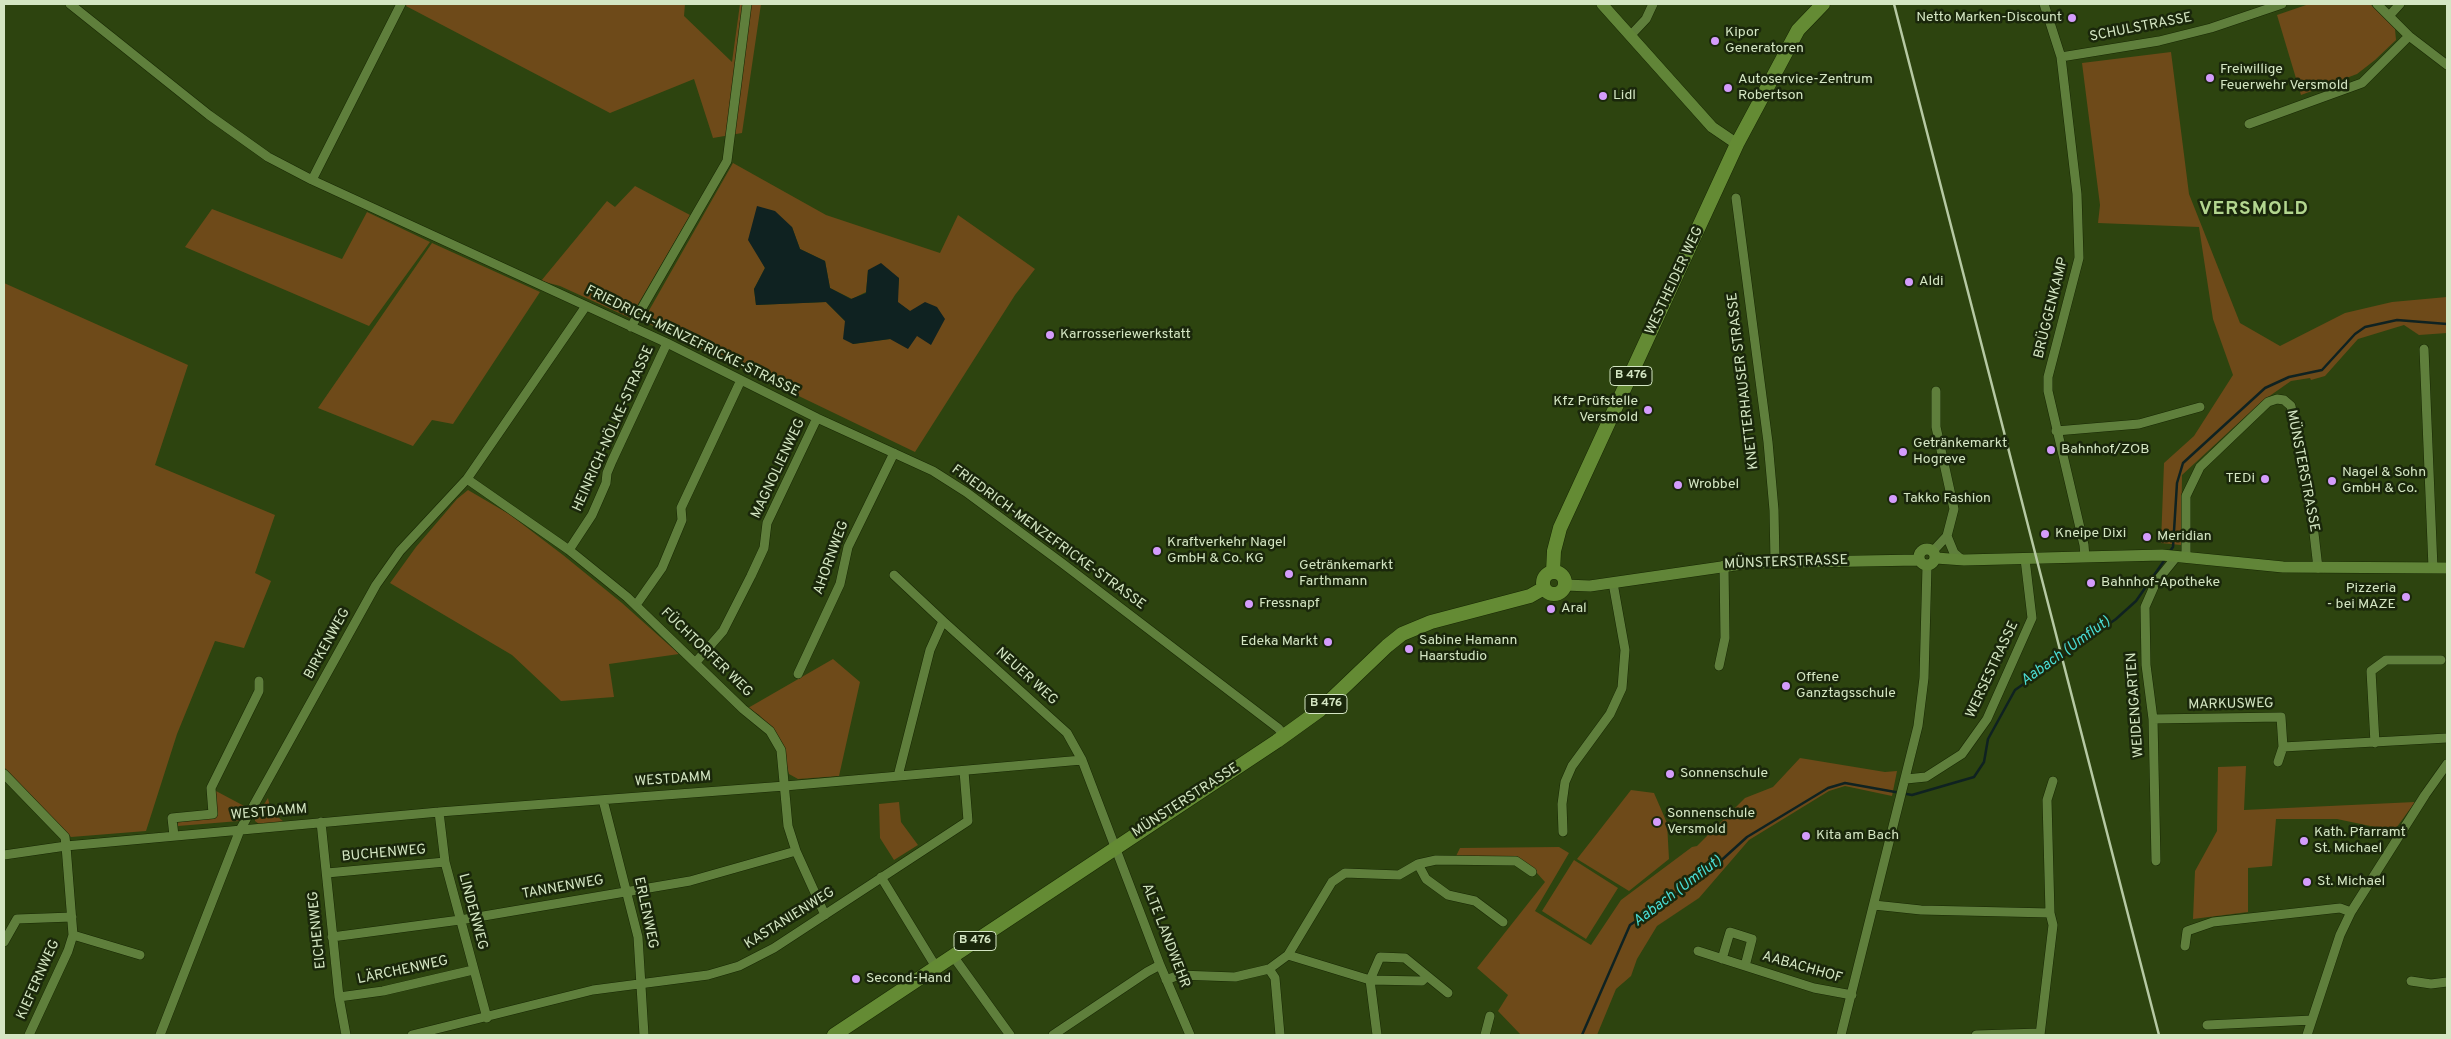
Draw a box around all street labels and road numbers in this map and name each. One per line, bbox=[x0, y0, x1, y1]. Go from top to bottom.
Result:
street label: SCHULSTRASSE bbox=[2088, 10, 2194, 46]
street label: WESTHEIDER WEG bbox=[1643, 224, 1707, 338]
street label: BRÜGGENKAMP bbox=[2031, 256, 2073, 360]
street label: FRIEDRICH-MENZEFRICKE-STRASSE bbox=[582, 283, 802, 401]
street label: KNETTERHAUSER STRASSE bbox=[1725, 291, 1763, 471]
street label: HEINRICH-NÖLKE-STRASSE bbox=[570, 343, 658, 515]
road number: B 476 bbox=[1610, 366, 1652, 386]
street label: MÜNSTERSTRASSE bbox=[2282, 409, 2322, 533]
street label: MAGNOLIENWEG bbox=[748, 416, 810, 522]
street label: FRIEDRICH-MENZEFRICKE-STRASSE bbox=[948, 462, 1148, 614]
street label: AHORNWEG bbox=[811, 519, 853, 597]
street label: MÜNSTERSTRASSE bbox=[1724, 552, 1848, 574]
street label: BIRKENWEG bbox=[302, 605, 354, 683]
street label: FÜCHTORFER WEG bbox=[657, 605, 755, 701]
street label: WERSESTRASSE bbox=[1963, 619, 2023, 721]
street label: NEUER WEG bbox=[991, 645, 1061, 709]
street label: WEIDENGARTEN bbox=[2124, 652, 2148, 758]
road number: B 476 bbox=[1305, 694, 1347, 714]
street label: MARKUSWEG bbox=[2188, 696, 2274, 714]
street label: MÜNSTERSTRASSE bbox=[1129, 760, 1243, 842]
street label: WESTDAMM bbox=[634, 769, 712, 791]
street label: WESTDAMM bbox=[230, 801, 308, 825]
street label: BUCHENWEG bbox=[341, 842, 427, 866]
street label: LINDENWEG bbox=[454, 872, 490, 952]
street label: TANNENWEG bbox=[521, 873, 605, 903]
street label: ERLENWEG bbox=[629, 876, 661, 950]
street label: ALTE LANDWEHR bbox=[1137, 881, 1193, 991]
street label: KASTANIENWEG bbox=[742, 884, 838, 954]
street label: EICHENWEG bbox=[306, 890, 330, 970]
road number: B 476 bbox=[954, 931, 996, 950]
street label: KIEFERNWEG bbox=[14, 937, 64, 1023]
street label: AABACHHOF bbox=[1760, 948, 1844, 988]
street label: LÄRCHENWEG bbox=[356, 953, 450, 989]

